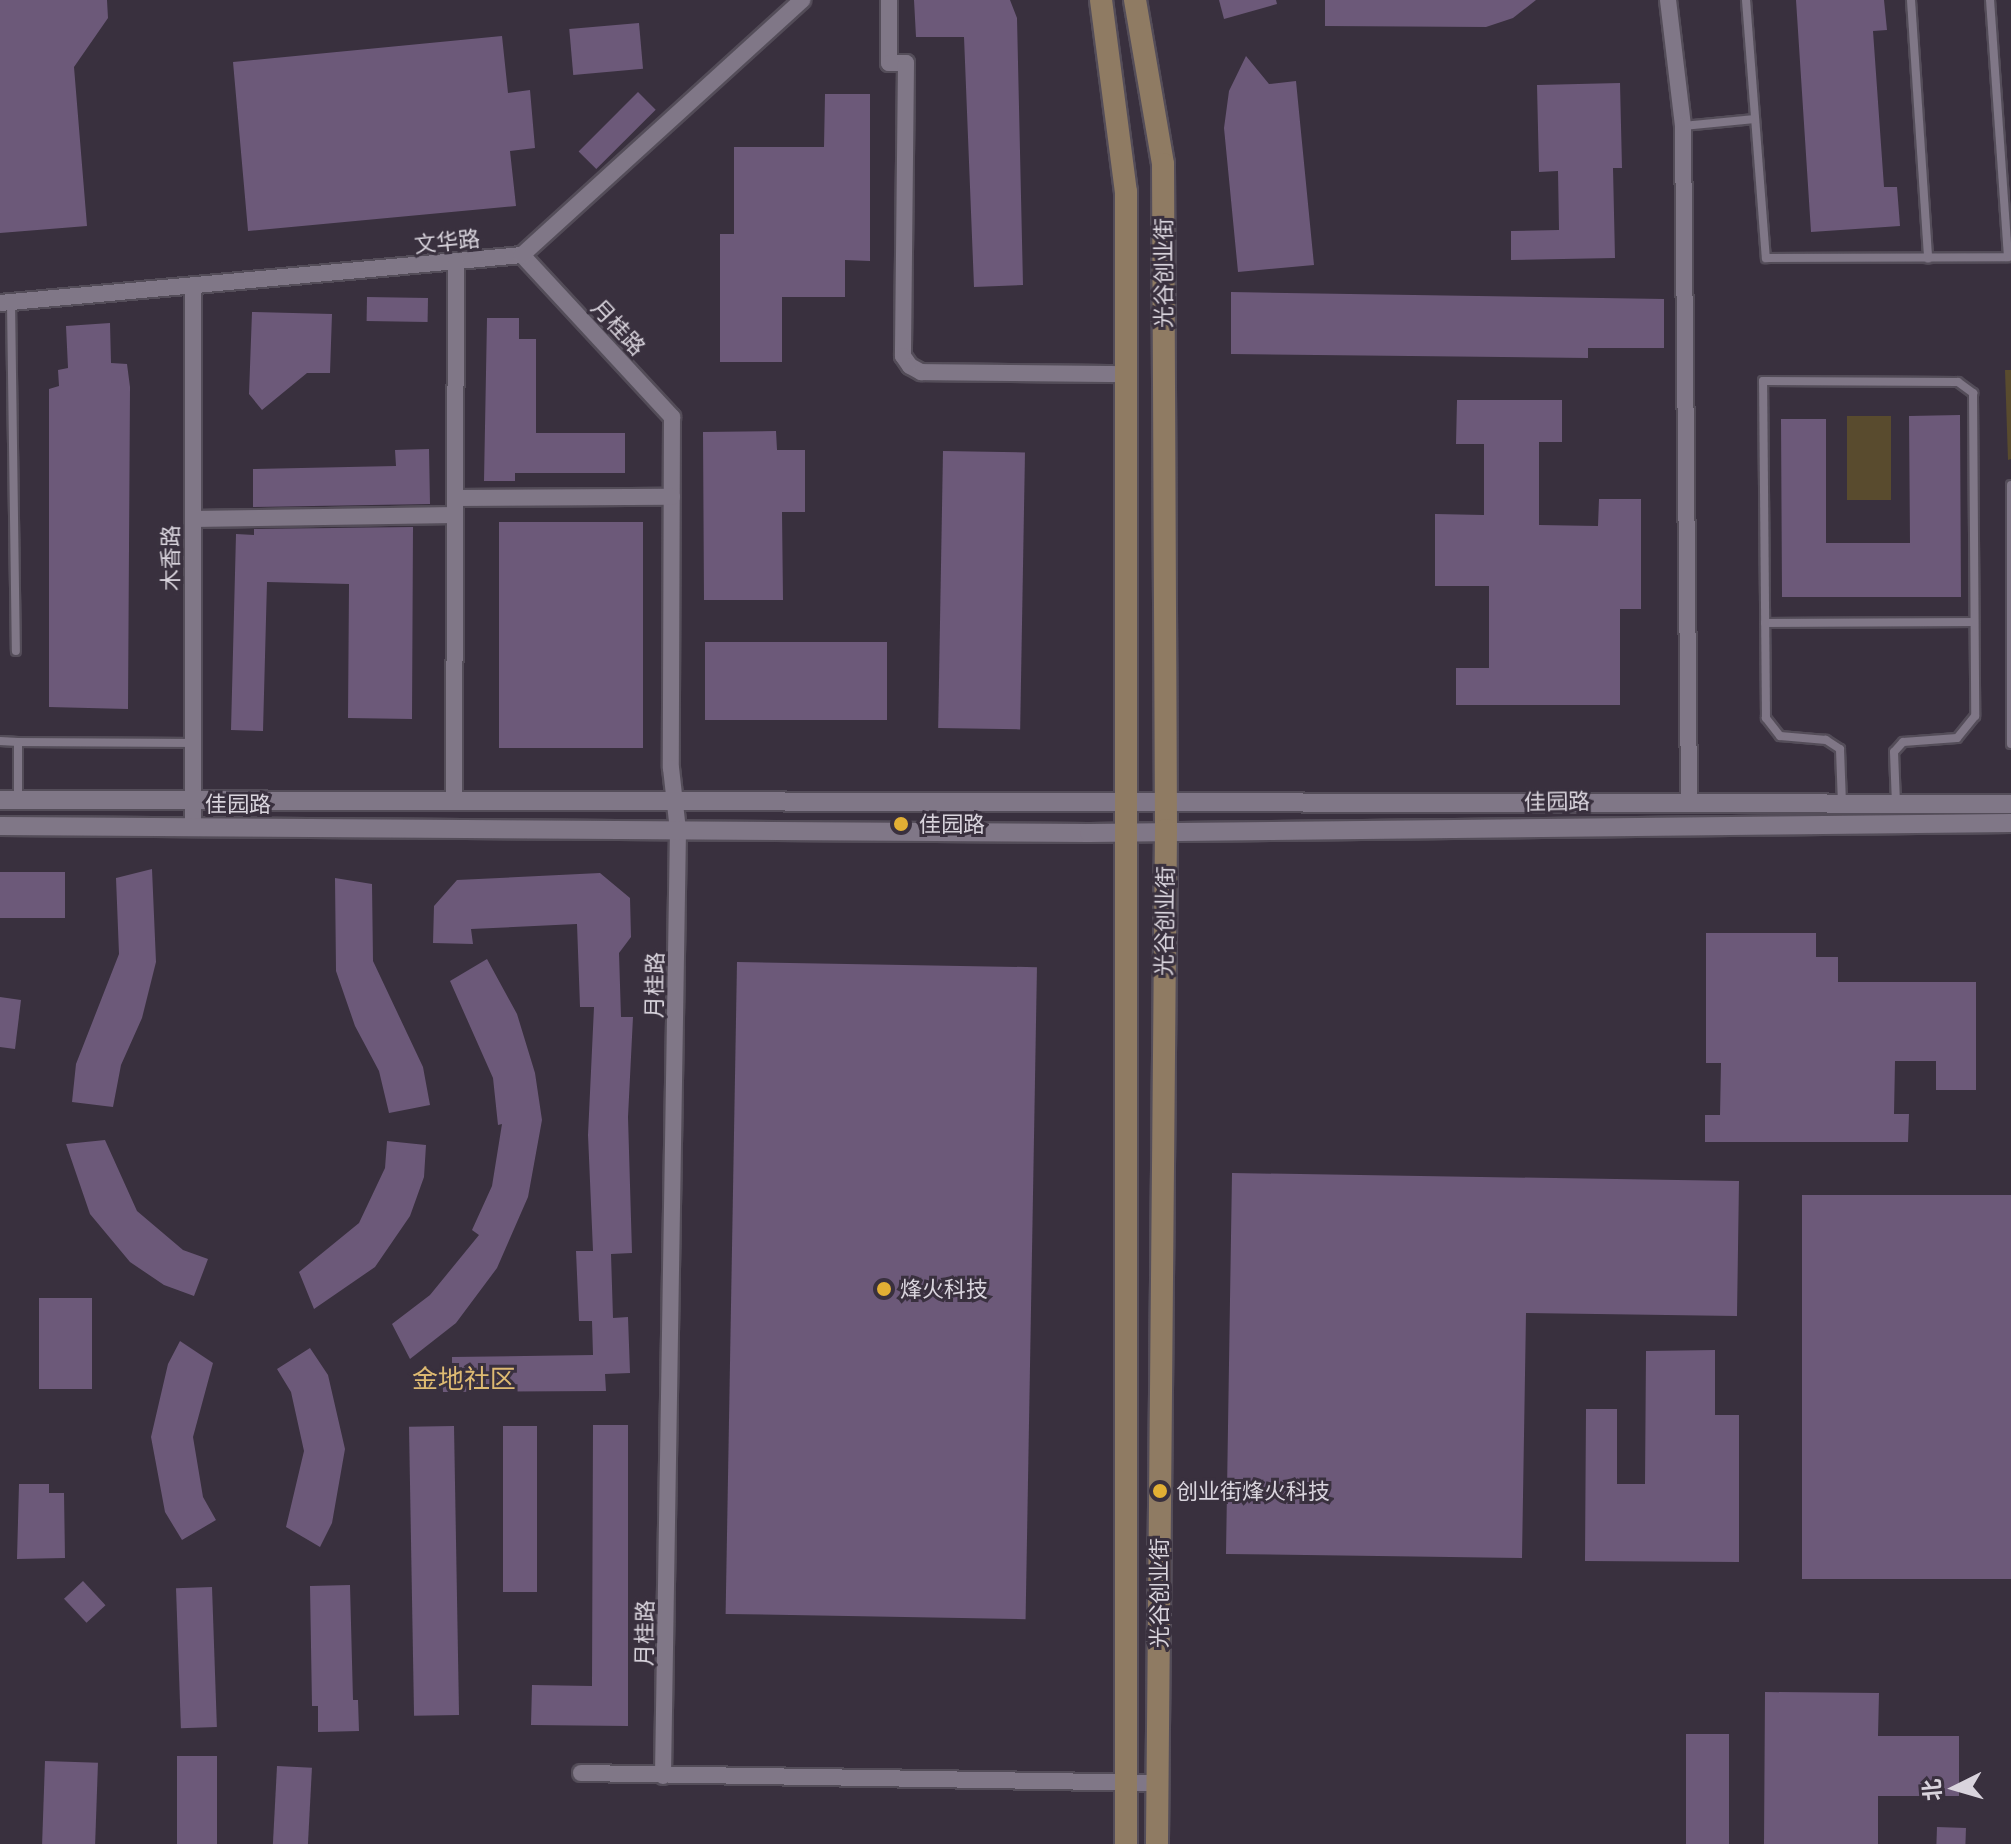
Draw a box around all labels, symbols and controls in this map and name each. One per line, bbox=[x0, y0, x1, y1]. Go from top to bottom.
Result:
street label: 光谷创业街 bbox=[1150, 218, 1176, 328]
street label: 文华路 bbox=[413, 224, 481, 258]
street label: 月桂路 bbox=[587, 294, 651, 360]
street label: 木香路 bbox=[157, 525, 183, 591]
street label: 佳园路 bbox=[1524, 787, 1590, 815]
street label: 佳园路 bbox=[205, 791, 271, 817]
place label: 佳园路 bbox=[919, 811, 985, 837]
marker: 佳园路 bbox=[890, 813, 912, 835]
street label: 光谷创业街 bbox=[1150, 866, 1178, 976]
street label: 月桂路 bbox=[640, 952, 668, 1018]
place label: 烽火科技 bbox=[900, 1276, 988, 1302]
marker: 烽火科技 bbox=[875, 1280, 893, 1298]
district label: 金地社区 bbox=[412, 1363, 516, 1395]
place label: 创业街烽火科技 bbox=[1176, 1478, 1330, 1504]
marker: 创业街烽火科技 bbox=[1151, 1482, 1169, 1500]
street label: 光谷创业街 bbox=[1146, 1538, 1172, 1648]
street label: 月桂路 bbox=[630, 1600, 658, 1666]
north arrow bbox=[1915, 1748, 1995, 1828]
text: 北 bbox=[1915, 1778, 1947, 1802]

